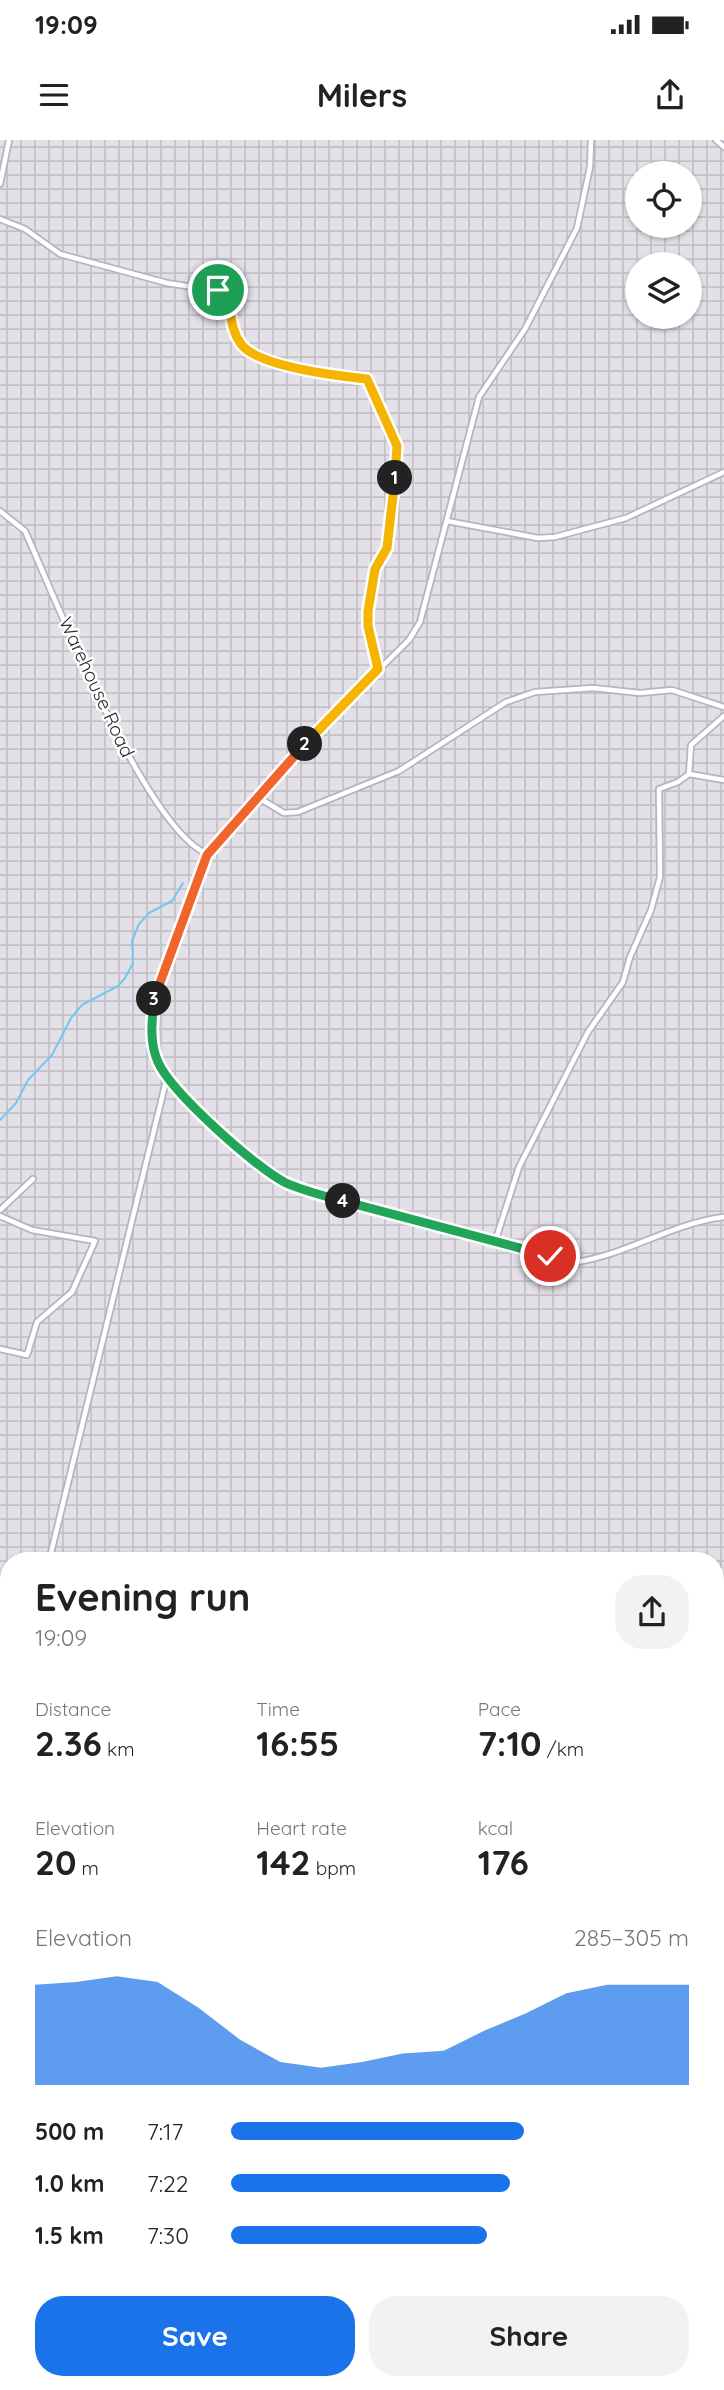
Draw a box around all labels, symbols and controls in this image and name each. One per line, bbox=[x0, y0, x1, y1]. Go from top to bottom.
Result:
text: 19:09 bbox=[35, 8, 98, 41]
text: Milers bbox=[317, 75, 407, 115]
icon: menu bbox=[35, 76, 73, 114]
icon: share bbox=[651, 76, 689, 114]
map controls bbox=[625, 161, 702, 329]
button: locate bbox=[625, 161, 702, 238]
button: layers bbox=[625, 252, 702, 329]
pin bbox=[188, 260, 248, 320]
icon: arrive bbox=[199, 271, 237, 309]
pin: 1 bbox=[378, 460, 412, 496]
text: 1 bbox=[391, 465, 398, 489]
street label: Warehouse Road bbox=[54, 613, 140, 761]
pin: 2 bbox=[288, 726, 322, 762]
text: 2 bbox=[299, 731, 310, 755]
pin: 3 bbox=[136, 982, 172, 1016]
text: 3 bbox=[148, 986, 159, 1010]
pin: 4 bbox=[326, 1184, 360, 1218]
text: 4 bbox=[337, 1188, 348, 1212]
pin bbox=[520, 1226, 580, 1286]
icon: check bbox=[531, 1237, 569, 1275]
text: Evening run bbox=[35, 1573, 250, 1621]
button: share bbox=[615, 1575, 689, 1649]
text: 19:09 bbox=[35, 1623, 87, 1652]
text: Distance bbox=[35, 1697, 111, 1721]
text: Time bbox=[256, 1697, 300, 1721]
text: Pace bbox=[478, 1697, 521, 1721]
text: 2.36 bbox=[35, 1721, 102, 1765]
text: 16:55 bbox=[256, 1721, 339, 1765]
text: 7:10 bbox=[478, 1721, 542, 1765]
text: km bbox=[102, 1737, 134, 1761]
text: /km bbox=[542, 1737, 584, 1761]
text: Elevation bbox=[35, 1816, 115, 1840]
text: Heart rate bbox=[256, 1816, 347, 1840]
text: kcal bbox=[478, 1816, 513, 1840]
text: 20 bbox=[35, 1840, 76, 1884]
text: 142 bbox=[256, 1840, 310, 1884]
text: 176 bbox=[478, 1840, 529, 1884]
text: m bbox=[76, 1856, 99, 1880]
text: bpm bbox=[310, 1856, 356, 1880]
text: Elevation bbox=[35, 1923, 132, 1952]
text: 285–305 m bbox=[574, 1923, 689, 1952]
text: 500 m bbox=[35, 2117, 104, 2146]
text: 7:17 bbox=[147, 2117, 183, 2146]
text: 1.0 km bbox=[35, 2169, 105, 2198]
text: 7:22 bbox=[147, 2169, 189, 2198]
text: 1.5 km bbox=[35, 2221, 104, 2250]
text: 7:30 bbox=[147, 2221, 189, 2250]
button: Save bbox=[35, 2296, 355, 2376]
button: Share bbox=[369, 2296, 689, 2376]

